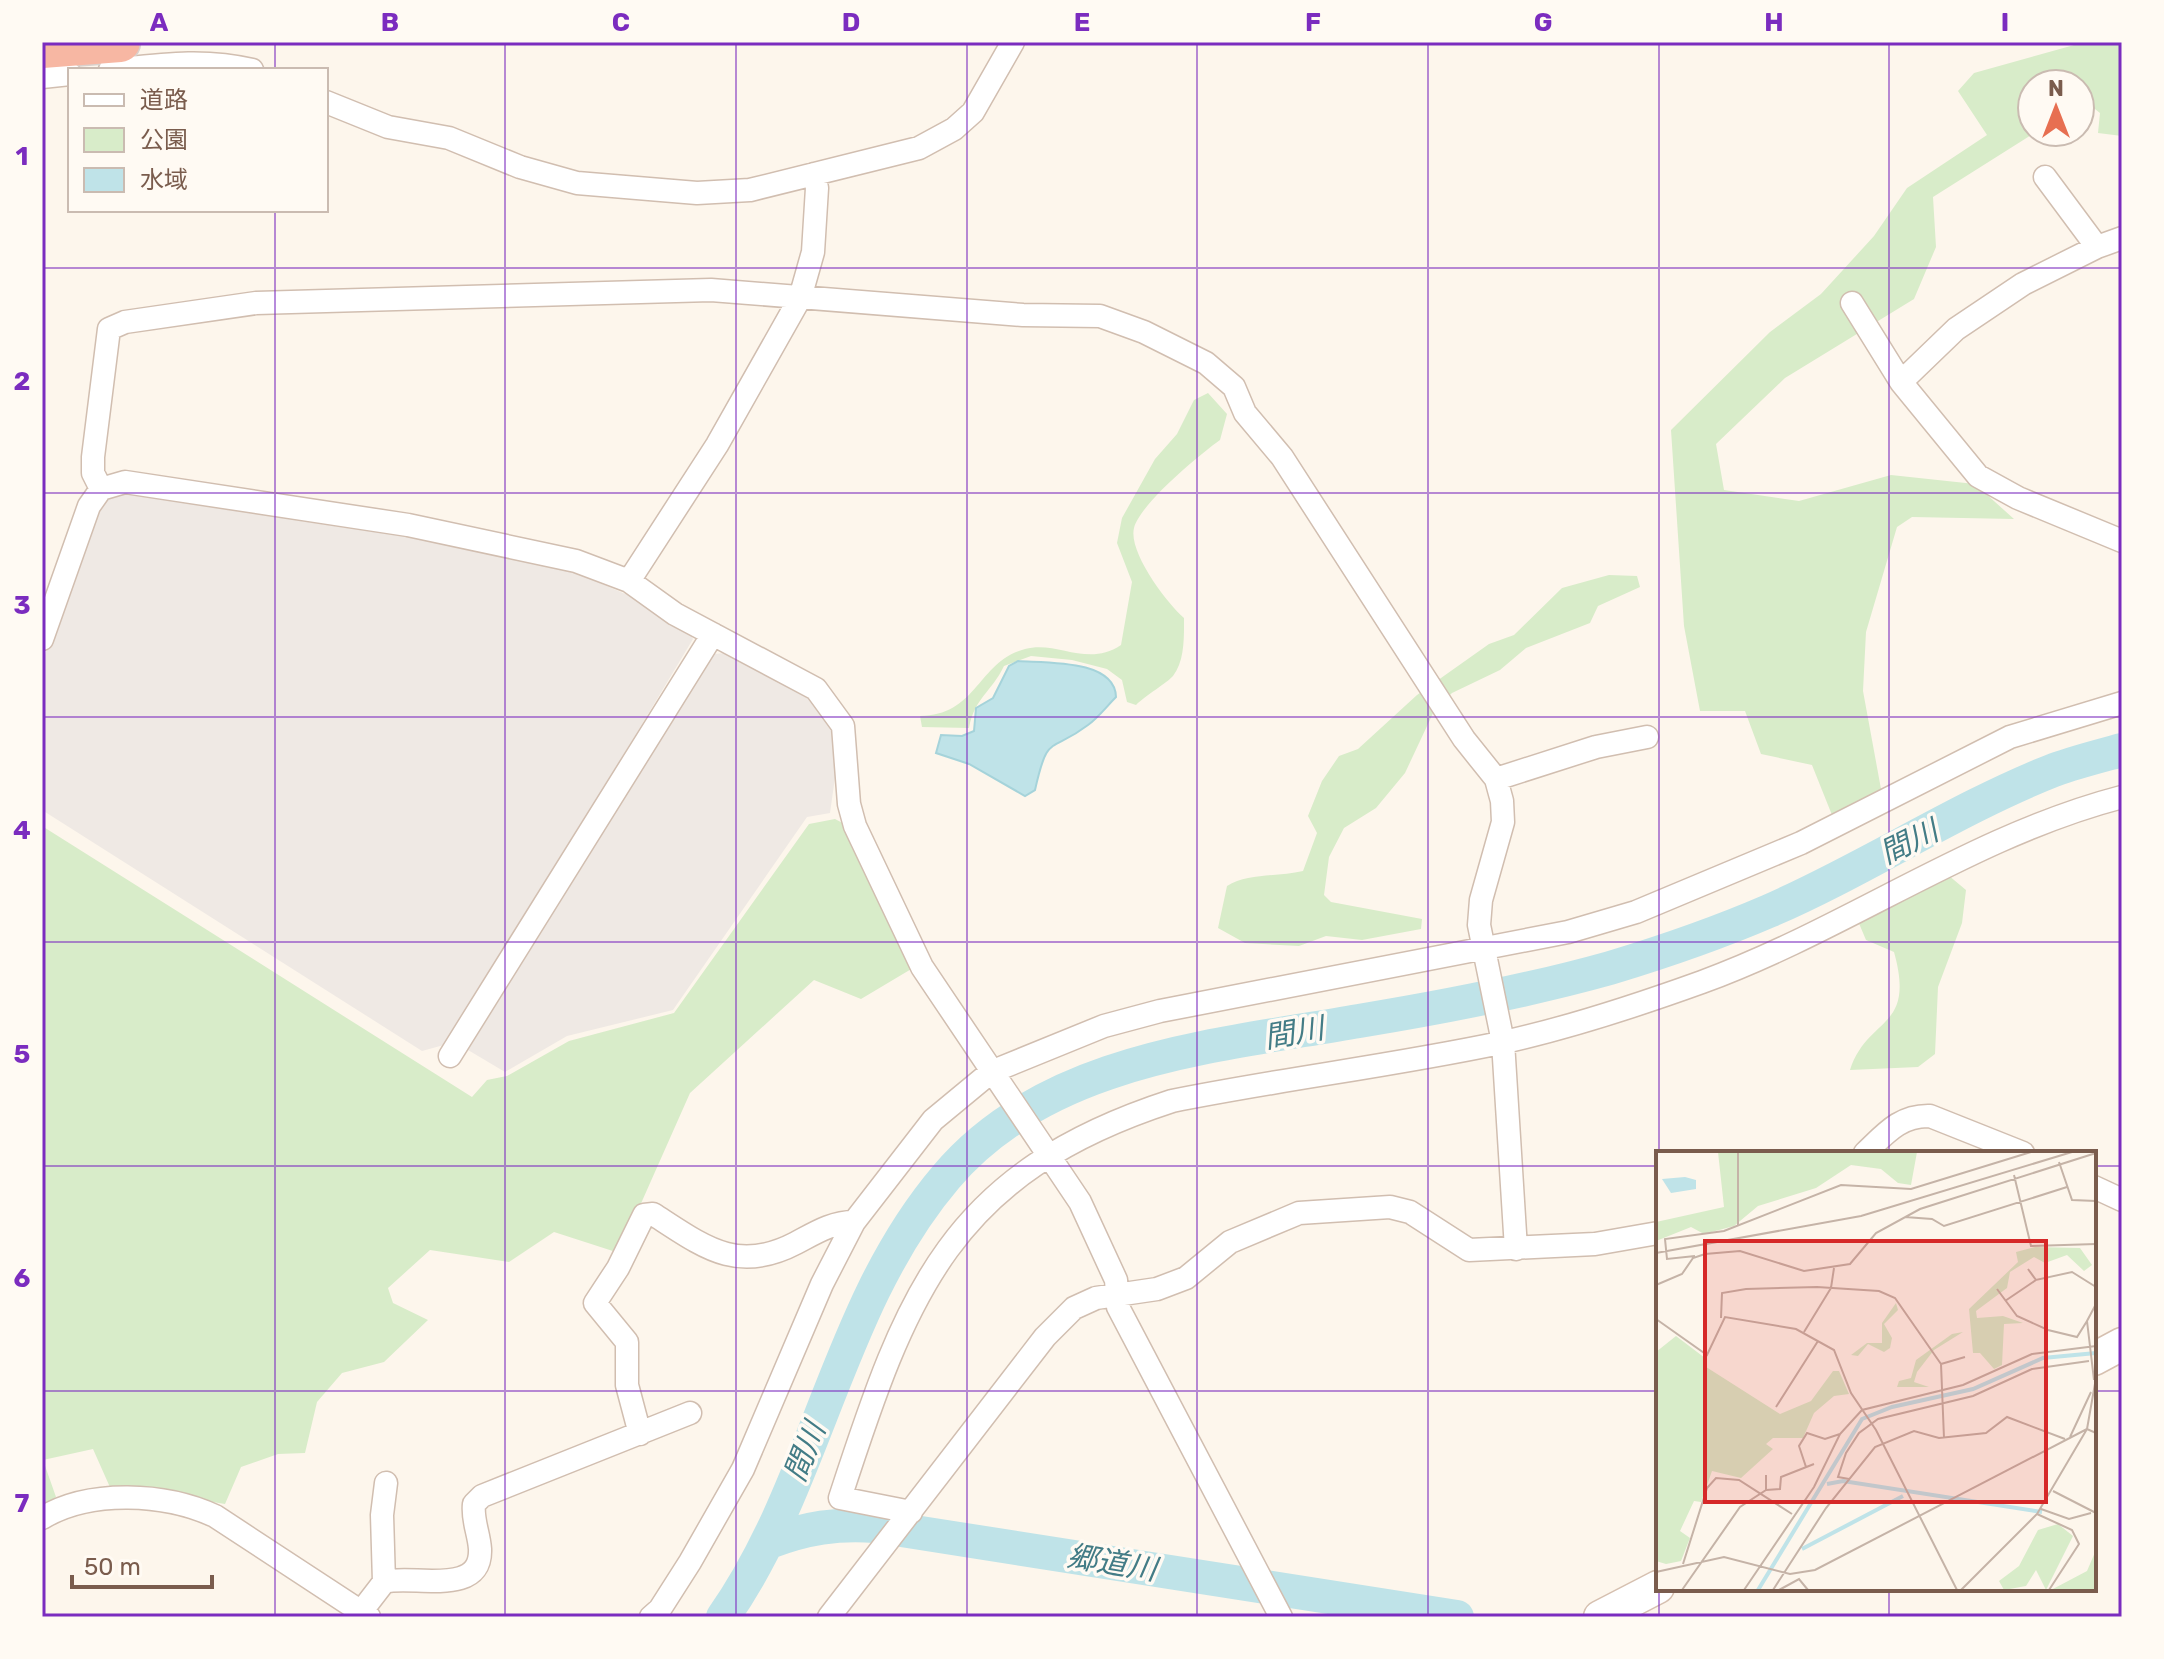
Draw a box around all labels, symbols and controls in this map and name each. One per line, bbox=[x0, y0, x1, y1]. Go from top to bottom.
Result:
text: A bbox=[150, 7, 169, 38]
text: B bbox=[381, 7, 399, 38]
text: C bbox=[612, 7, 630, 38]
text: D bbox=[842, 7, 860, 38]
text: E bbox=[1074, 7, 1090, 38]
text: F bbox=[1305, 7, 1321, 38]
text: G bbox=[1534, 7, 1552, 38]
text: H bbox=[1764, 7, 1784, 38]
text: I bbox=[2001, 7, 2009, 38]
legend bbox=[68, 68, 328, 212]
north arrow bbox=[2016, 68, 2096, 148]
text: N bbox=[2048, 75, 2064, 102]
text: 道路 bbox=[140, 86, 188, 114]
text: 公園 bbox=[140, 126, 188, 154]
text: 1 bbox=[16, 141, 28, 172]
text: 水域 bbox=[140, 166, 188, 194]
text: 2 bbox=[14, 366, 30, 397]
text: 3 bbox=[13, 590, 31, 621]
water label: 間川 bbox=[1874, 811, 1947, 871]
text: 4 bbox=[13, 815, 31, 846]
water label: 間川 bbox=[1261, 1010, 1330, 1056]
text: 5 bbox=[14, 1039, 30, 1070]
inset map bbox=[1656, 1151, 2096, 1591]
text: 6 bbox=[14, 1263, 31, 1294]
water label: 間川 bbox=[777, 1415, 834, 1487]
text: 7 bbox=[15, 1488, 30, 1519]
water label: 郷道川 bbox=[1065, 1538, 1162, 1588]
scale bar bbox=[72, 1539, 212, 1589]
text: 50 m bbox=[84, 1553, 141, 1581]

